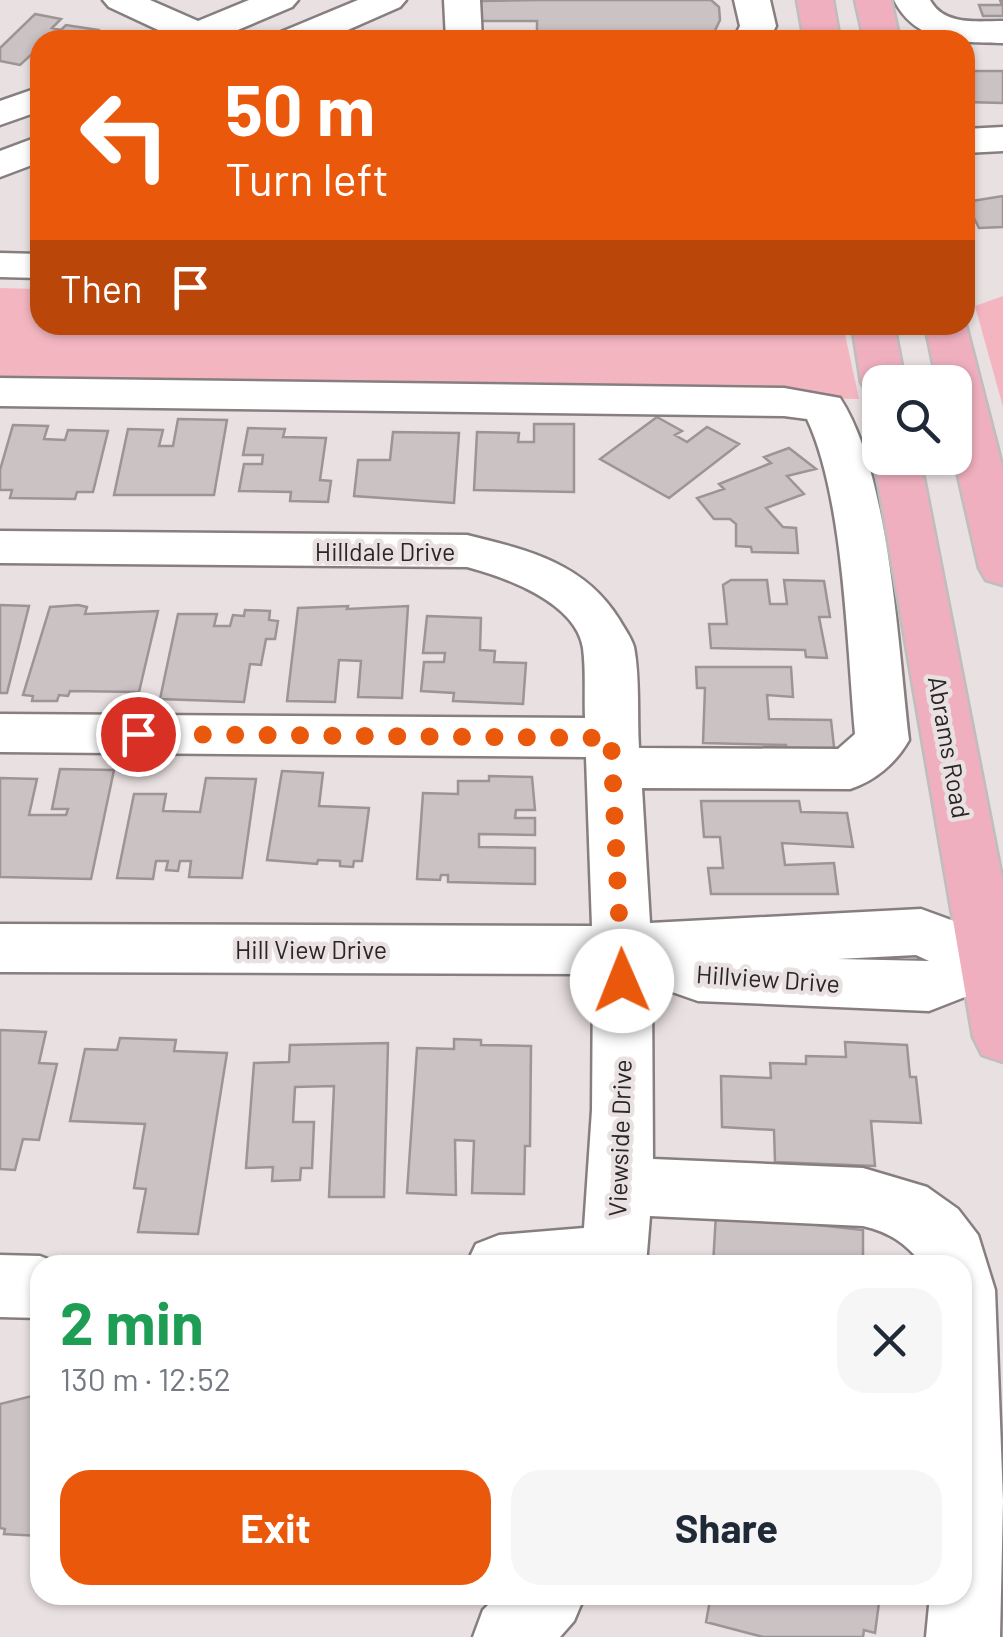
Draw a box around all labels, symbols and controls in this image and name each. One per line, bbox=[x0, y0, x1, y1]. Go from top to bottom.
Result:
text: 50 m bbox=[225, 66, 375, 150]
icon: left bbox=[60, 70, 190, 200]
text: Turn left bbox=[225, 151, 389, 205]
icon: arrive bbox=[163, 260, 218, 315]
text: Then bbox=[60, 265, 143, 311]
map controls bbox=[862, 365, 972, 475]
button: search bbox=[862, 365, 972, 475]
street label: Hilldale Drive bbox=[315, 536, 455, 566]
street label: Abrams Road bbox=[923, 674, 977, 820]
pin bbox=[96, 692, 181, 777]
icon: arrive bbox=[111, 707, 166, 762]
position arrow bbox=[570, 929, 674, 1033]
street label: Hill View Drive bbox=[235, 934, 387, 964]
street label: Hillview Drive bbox=[695, 958, 841, 998]
street label: Viewside Drive bbox=[601, 1059, 637, 1217]
text: 2 min bbox=[60, 1285, 204, 1357]
button: close bbox=[837, 1288, 942, 1393]
text: 130 m · 12:52 bbox=[60, 1359, 231, 1397]
button: Exit bbox=[60, 1470, 491, 1585]
button: Share bbox=[511, 1470, 942, 1585]

